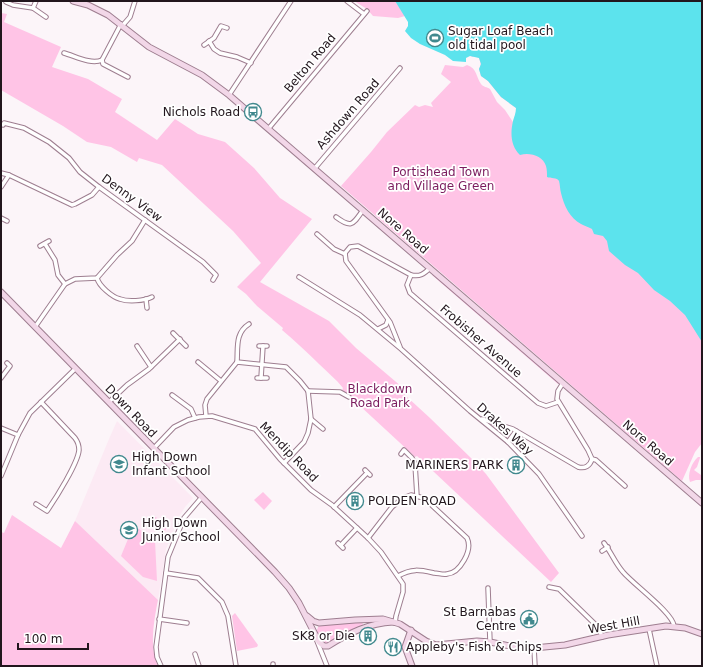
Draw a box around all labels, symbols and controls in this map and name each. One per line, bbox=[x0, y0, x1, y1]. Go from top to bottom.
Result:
place label: Sugar Loaf Beach old tidal pool bbox=[448, 24, 553, 52]
sports icon: Sugar Loaf Beach old tidal pool bbox=[425, 28, 445, 48]
street label: Belton Road bbox=[281, 31, 339, 95]
street label: Ashdown Road bbox=[314, 76, 382, 152]
bus stop icon: Nichols Road bbox=[243, 102, 263, 122]
place label: Nichols Road bbox=[163, 105, 240, 119]
park label: Portishead Town and Village Green bbox=[388, 165, 494, 193]
street label: Denny View bbox=[99, 171, 165, 225]
street label: Nore Road bbox=[375, 205, 431, 257]
street label: Frobisher Avenue bbox=[437, 302, 525, 380]
street label: Down Road bbox=[102, 382, 160, 440]
park label: Blackdown Road Park bbox=[348, 382, 412, 410]
street label: Drakes Way bbox=[474, 400, 536, 458]
street label: Nore Road bbox=[620, 417, 676, 469]
street label: Mendip Road bbox=[257, 419, 321, 485]
place label: High Down Infant School bbox=[132, 450, 211, 478]
school or university icon: High Down Infant School bbox=[109, 454, 129, 474]
building icon: MARINERS PARK bbox=[506, 455, 526, 475]
place label: MARINERS PARK bbox=[405, 458, 504, 472]
building icon: POLDEN ROAD bbox=[345, 491, 365, 511]
place label: POLDEN ROAD bbox=[368, 494, 456, 508]
place label: High Down Junior School bbox=[141, 516, 220, 544]
school or university icon: High Down Junior School bbox=[119, 520, 139, 540]
place label: St Barnabas Centre bbox=[443, 605, 516, 633]
public building icon: St Barnabas Centre bbox=[519, 609, 539, 629]
street label: West Hill bbox=[587, 614, 641, 636]
scale bar bbox=[18, 625, 88, 651]
building icon: SK8 or Die bbox=[358, 626, 378, 646]
place label: SK8 or Die bbox=[292, 629, 355, 643]
text: 100 m bbox=[24, 632, 62, 646]
restaurant icon: Appleby's Fish & Chips bbox=[383, 637, 403, 657]
place label: Appleby's Fish & Chips bbox=[406, 640, 542, 654]

